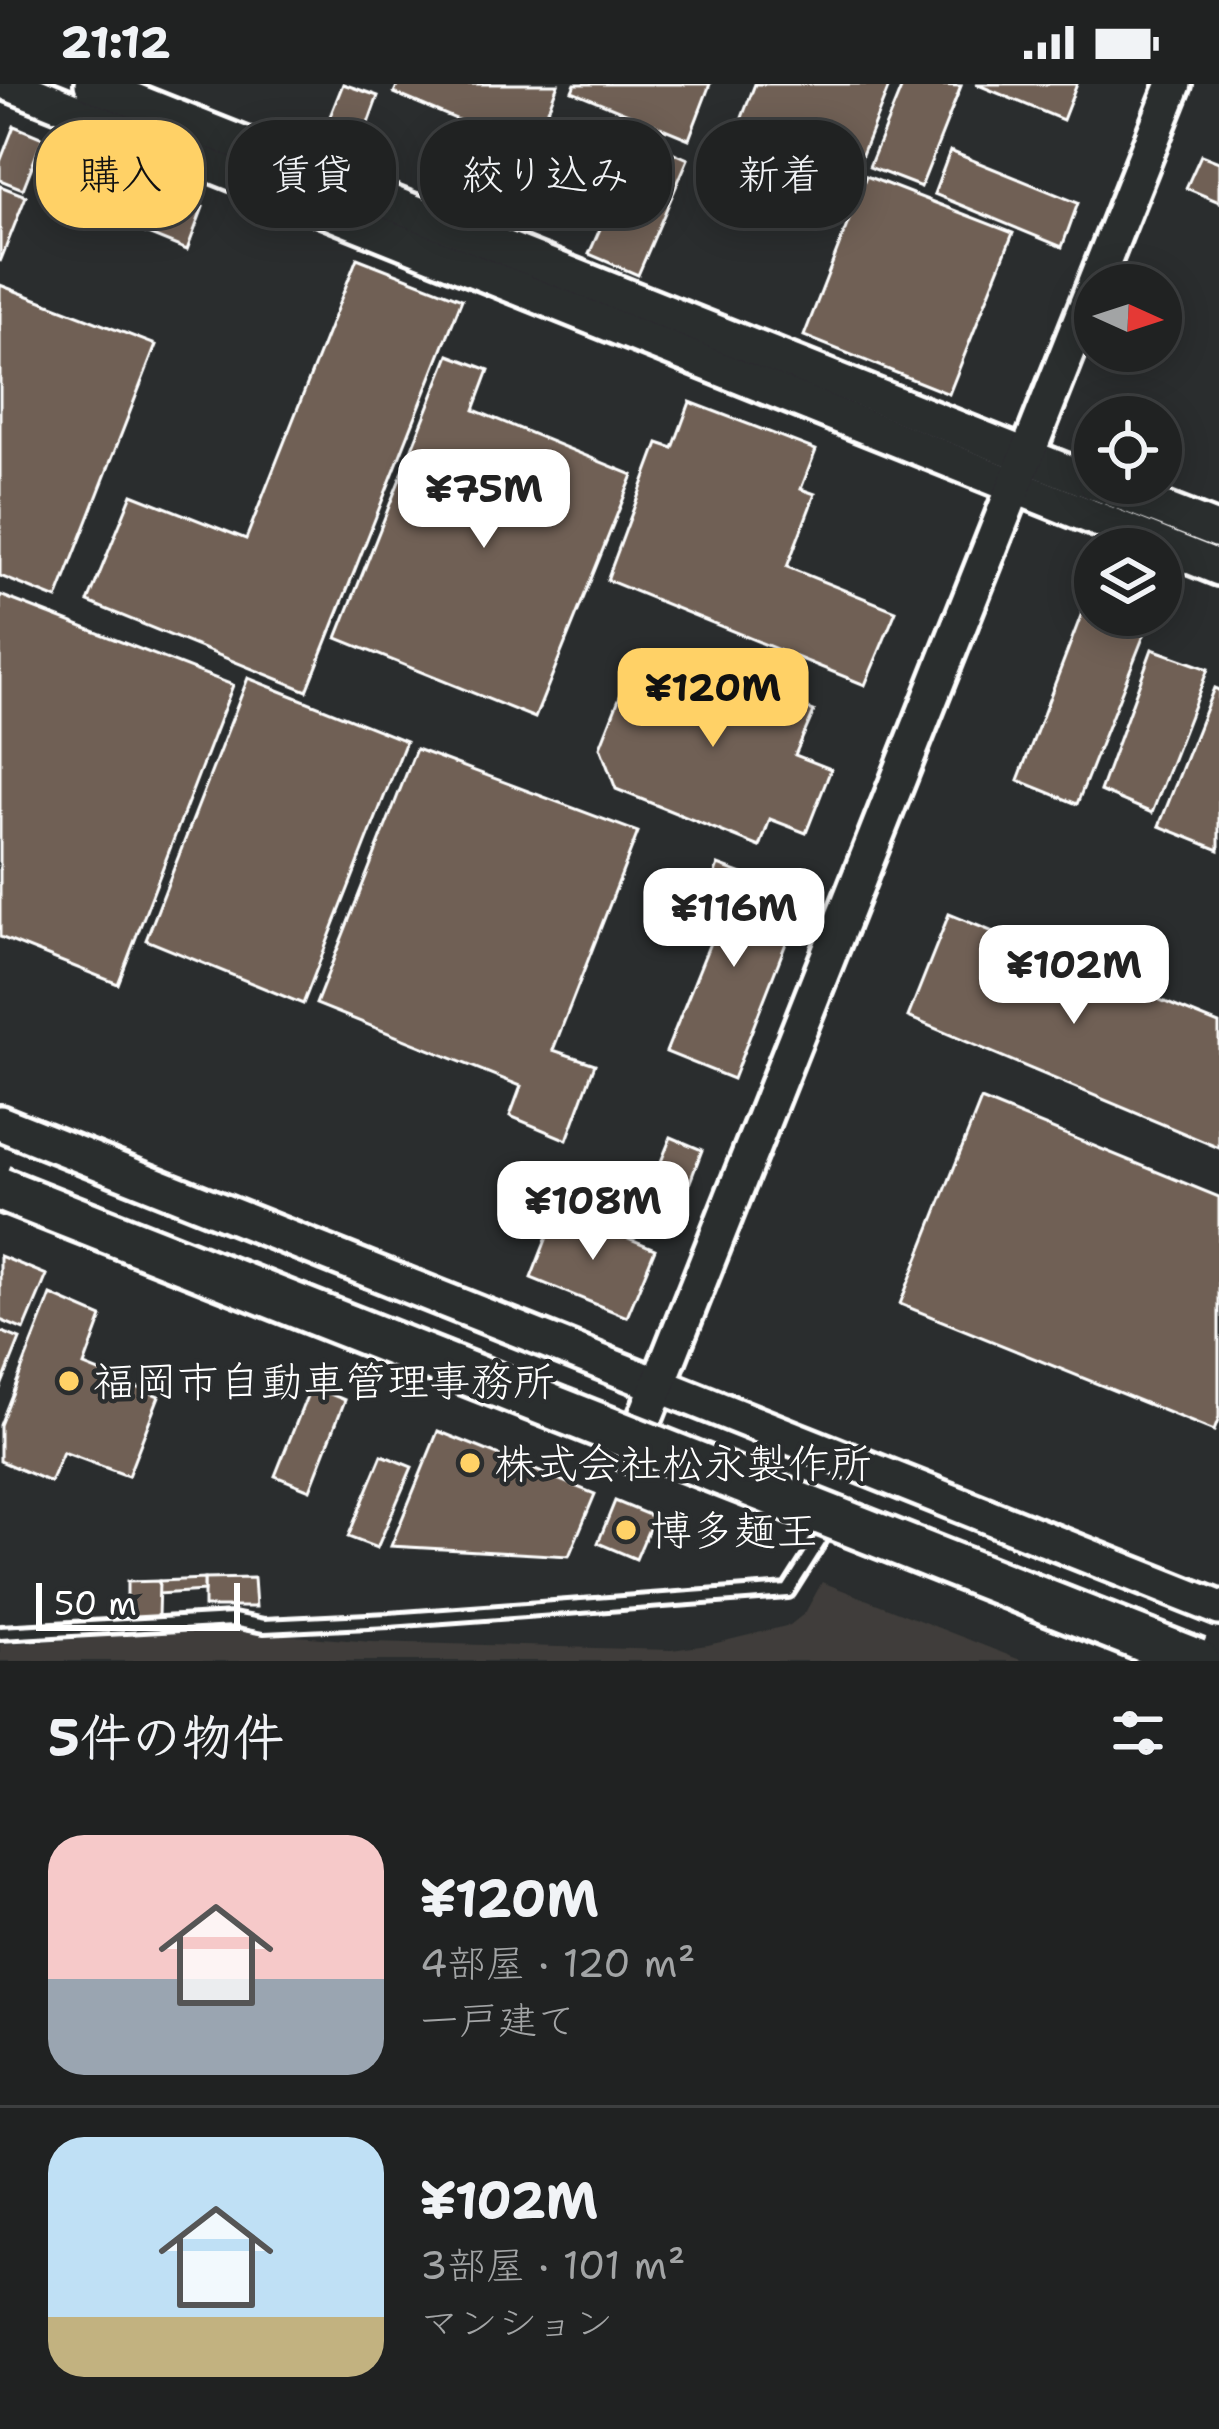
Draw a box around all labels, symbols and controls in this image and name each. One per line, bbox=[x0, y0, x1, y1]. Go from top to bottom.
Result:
text: 21:12 bbox=[60, 12, 171, 72]
chip: 購入 bbox=[36, 120, 204, 228]
chip: 賃貸 bbox=[228, 120, 396, 228]
chip: 絞り込み bbox=[420, 120, 672, 228]
chip: 新着 bbox=[696, 120, 864, 228]
north arrow bbox=[1074, 264, 1182, 372]
map controls bbox=[1074, 264, 1182, 636]
button: locate bbox=[1074, 396, 1182, 504]
pin: ¥75M bbox=[413, 449, 555, 551]
text: ¥75M bbox=[425, 462, 543, 514]
button: layers bbox=[1074, 528, 1182, 636]
pin: ¥120M bbox=[629, 648, 797, 750]
text: ¥120M bbox=[645, 661, 781, 713]
pin: ¥116M bbox=[650, 868, 818, 970]
text: ¥116M bbox=[670, 881, 798, 933]
pin: ¥102M bbox=[990, 925, 1158, 1027]
text: ¥102M bbox=[1006, 938, 1142, 990]
pin: ¥108M bbox=[509, 1161, 677, 1263]
text: ¥108M bbox=[524, 1174, 662, 1226]
place label: 福岡市自動車管理事務所 bbox=[93, 1353, 555, 1409]
marker: 福岡市自動車管理事務所 bbox=[56, 1368, 82, 1394]
place label: 株式会社松永製作所 bbox=[494, 1435, 872, 1491]
marker: 株式会社松永製作所 bbox=[457, 1450, 483, 1476]
place label: 博多麺王 bbox=[650, 1502, 818, 1558]
marker: 博多麺王 bbox=[613, 1517, 639, 1543]
scale bar bbox=[36, 1577, 240, 1630]
text: 50 m bbox=[54, 1581, 137, 1626]
icon: filters bbox=[1105, 1700, 1171, 1766]
text: 5件の物件 bbox=[48, 1703, 284, 1771]
text: ¥120M bbox=[420, 1864, 599, 1932]
icon: home bbox=[144, 1883, 288, 2027]
text: 4部屋 · 120 m² bbox=[420, 1937, 695, 1989]
text: 一戸建て bbox=[420, 1994, 576, 2046]
text: ¥102M bbox=[420, 2166, 598, 2234]
icon: home bbox=[144, 2185, 288, 2329]
text: 3部屋 · 101 m² bbox=[420, 2239, 685, 2291]
text: マンション bbox=[420, 2296, 613, 2348]

